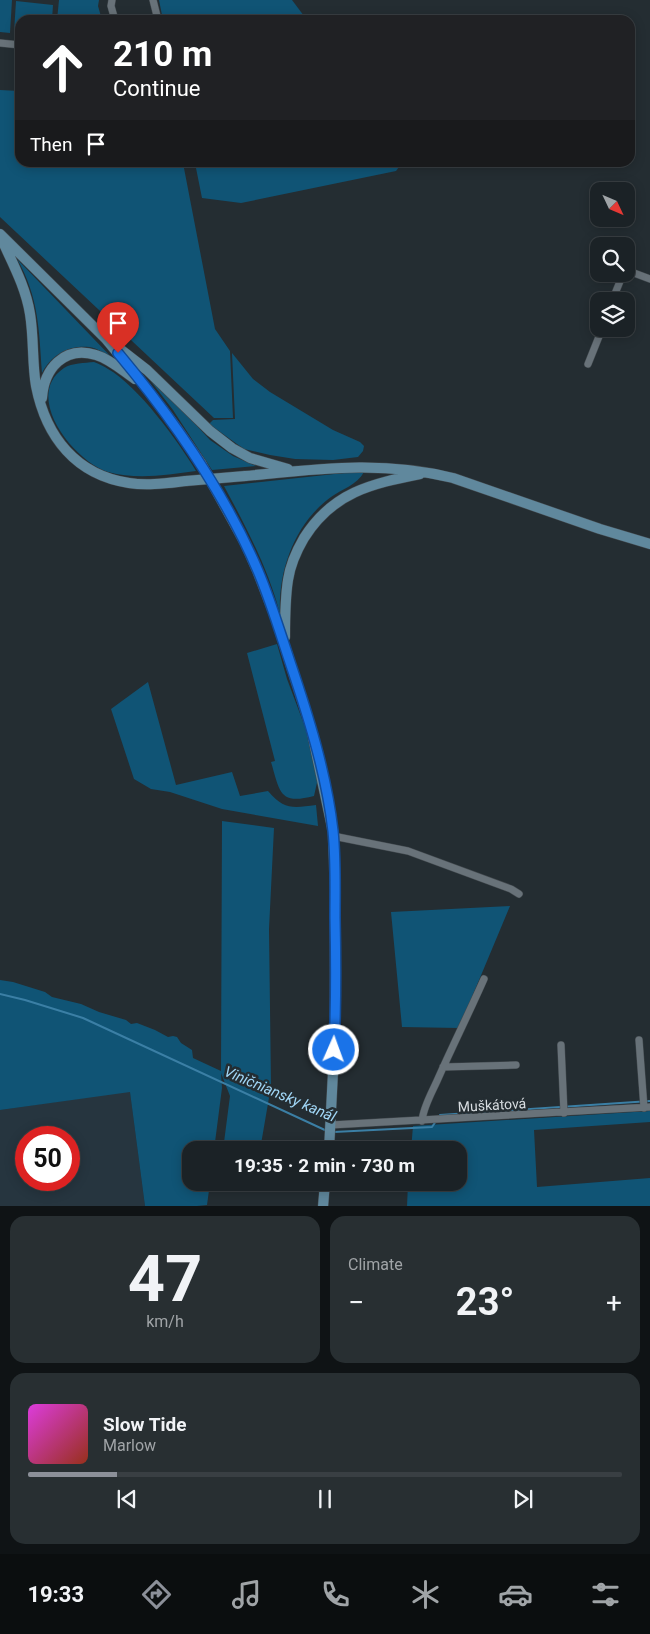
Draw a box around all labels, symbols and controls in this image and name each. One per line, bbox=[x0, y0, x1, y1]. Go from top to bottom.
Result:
text: 210 m bbox=[113, 34, 212, 75]
icon: ahead bbox=[30, 35, 95, 100]
text: Continue bbox=[113, 76, 201, 101]
icon: arrive bbox=[82, 130, 110, 158]
text: Then bbox=[30, 133, 72, 156]
north arrow bbox=[590, 182, 635, 228]
map controls bbox=[590, 182, 635, 337]
button: search bbox=[590, 237, 635, 282]
button: layers bbox=[590, 292, 635, 337]
pin bbox=[97, 302, 139, 353]
icon: arrive bbox=[104, 309, 132, 337]
position arrow bbox=[307, 1023, 359, 1075]
water label: Viničniansky kanál bbox=[221, 1062, 339, 1126]
street label: Muškátová bbox=[457, 1095, 527, 1115]
speed limit sign: 50 bbox=[15, 1126, 80, 1191]
text: 19:35 · 2 min · 730 m bbox=[234, 1154, 415, 1177]
text: 47 bbox=[128, 1241, 202, 1317]
text: Climate bbox=[348, 1255, 403, 1274]
text: 23° bbox=[456, 1280, 514, 1324]
text: − bbox=[348, 1286, 364, 1319]
text: + bbox=[606, 1286, 622, 1319]
text: km/h bbox=[146, 1312, 184, 1331]
text: Slow Tide bbox=[103, 1413, 186, 1436]
text: Marlow bbox=[103, 1436, 156, 1455]
icon: previous bbox=[113, 1485, 141, 1513]
icon: pause bbox=[311, 1485, 339, 1513]
icon: next bbox=[509, 1485, 537, 1513]
icon: directions bbox=[139, 1577, 174, 1612]
icon: music bbox=[229, 1577, 264, 1612]
icon: phone bbox=[318, 1577, 353, 1612]
icon: climate bbox=[408, 1577, 443, 1612]
icon: car bbox=[498, 1577, 533, 1612]
icon: filters bbox=[588, 1577, 623, 1612]
text: 19:33 bbox=[27, 1582, 84, 1607]

